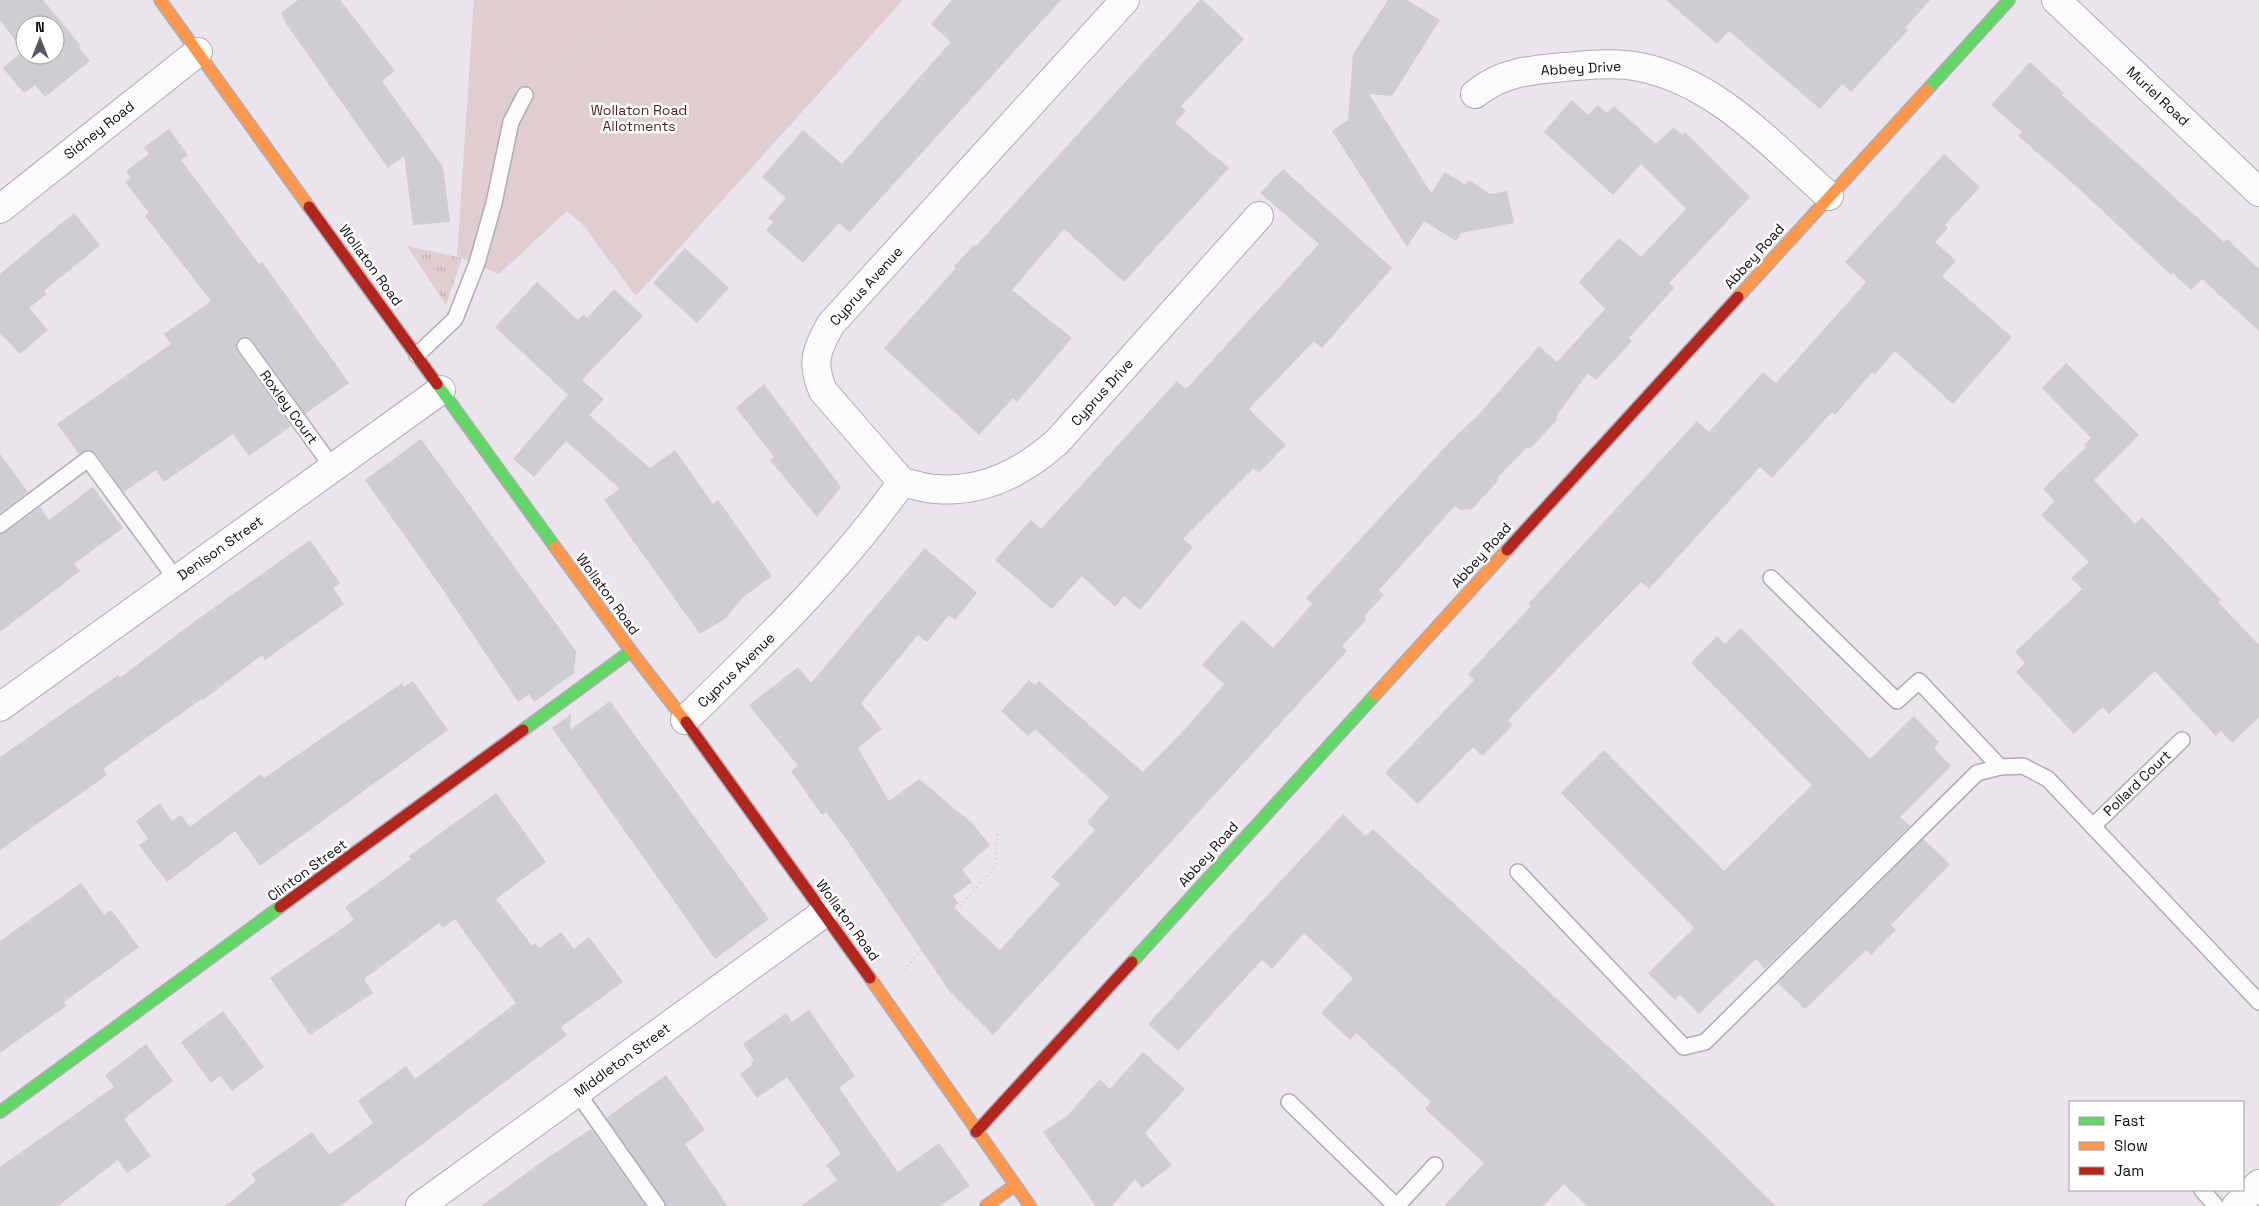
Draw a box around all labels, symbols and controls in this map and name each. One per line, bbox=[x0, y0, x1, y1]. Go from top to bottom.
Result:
north arrow bbox=[15, 15, 65, 65]
text: N bbox=[35, 18, 45, 36]
street label: Abbey Drive bbox=[1540, 57, 1622, 79]
street label: Muriel Road bbox=[2123, 62, 2193, 130]
street label: Sidney Road bbox=[60, 97, 138, 163]
park label: Wollaton Road Allotments bbox=[591, 101, 687, 135]
street label: Abbey Road bbox=[1720, 220, 1788, 292]
street label: Wollaton Road bbox=[335, 221, 407, 309]
street label: Cyprus Avenue bbox=[826, 243, 906, 329]
street label: Cyprus Drive bbox=[1067, 354, 1137, 430]
street label: Roxley Court bbox=[256, 366, 322, 448]
street label: Denison Street bbox=[174, 512, 266, 584]
street label: Abbey Road bbox=[1447, 519, 1515, 591]
street label: Wollaton Road bbox=[572, 550, 644, 638]
street label: Cyprus Avenue bbox=[694, 629, 778, 711]
street label: Pollard Court bbox=[2099, 746, 2175, 820]
street label: Abbey Road bbox=[1174, 818, 1242, 890]
street label: Clinton Street bbox=[264, 835, 350, 905]
street label: Wollaton Road bbox=[812, 876, 884, 964]
street label: Middleton Street bbox=[570, 1019, 674, 1101]
legend bbox=[2069, 1101, 2244, 1191]
text: Fast bbox=[2114, 1111, 2145, 1130]
text: Slow bbox=[2114, 1136, 2148, 1155]
text: Jam bbox=[2114, 1161, 2144, 1180]

